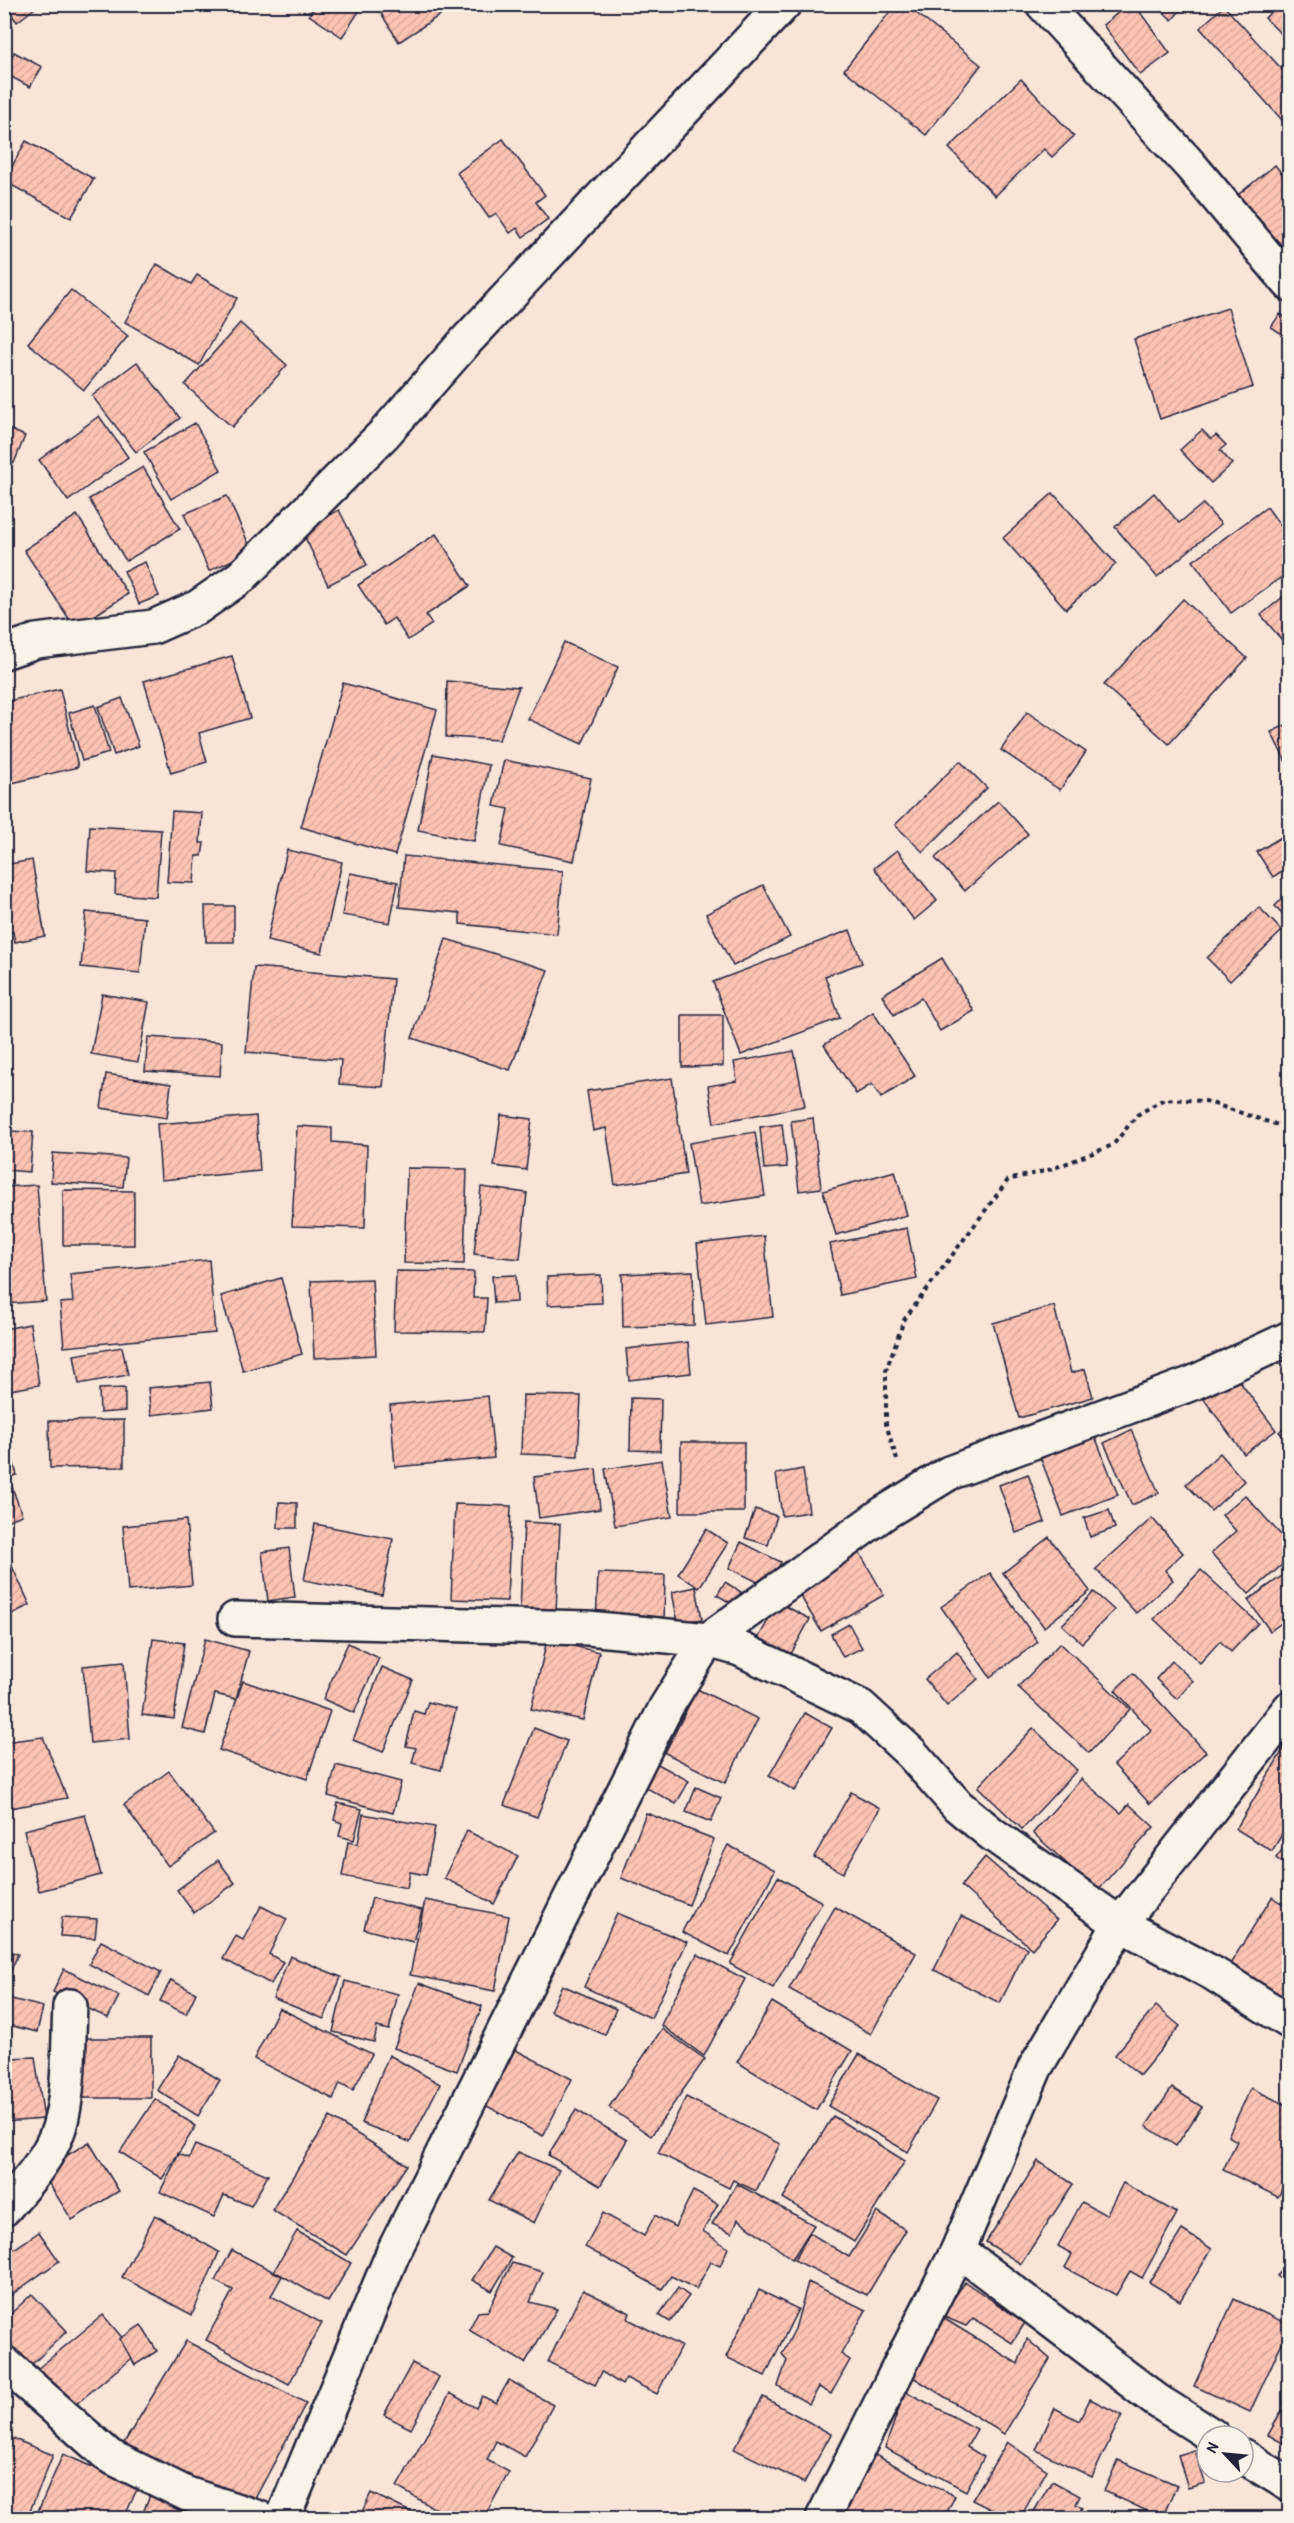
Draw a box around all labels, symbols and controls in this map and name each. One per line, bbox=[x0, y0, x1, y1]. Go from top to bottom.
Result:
north arrow bbox=[1195, 2424, 1255, 2484]
text: N bbox=[1200, 2438, 1223, 2456]

